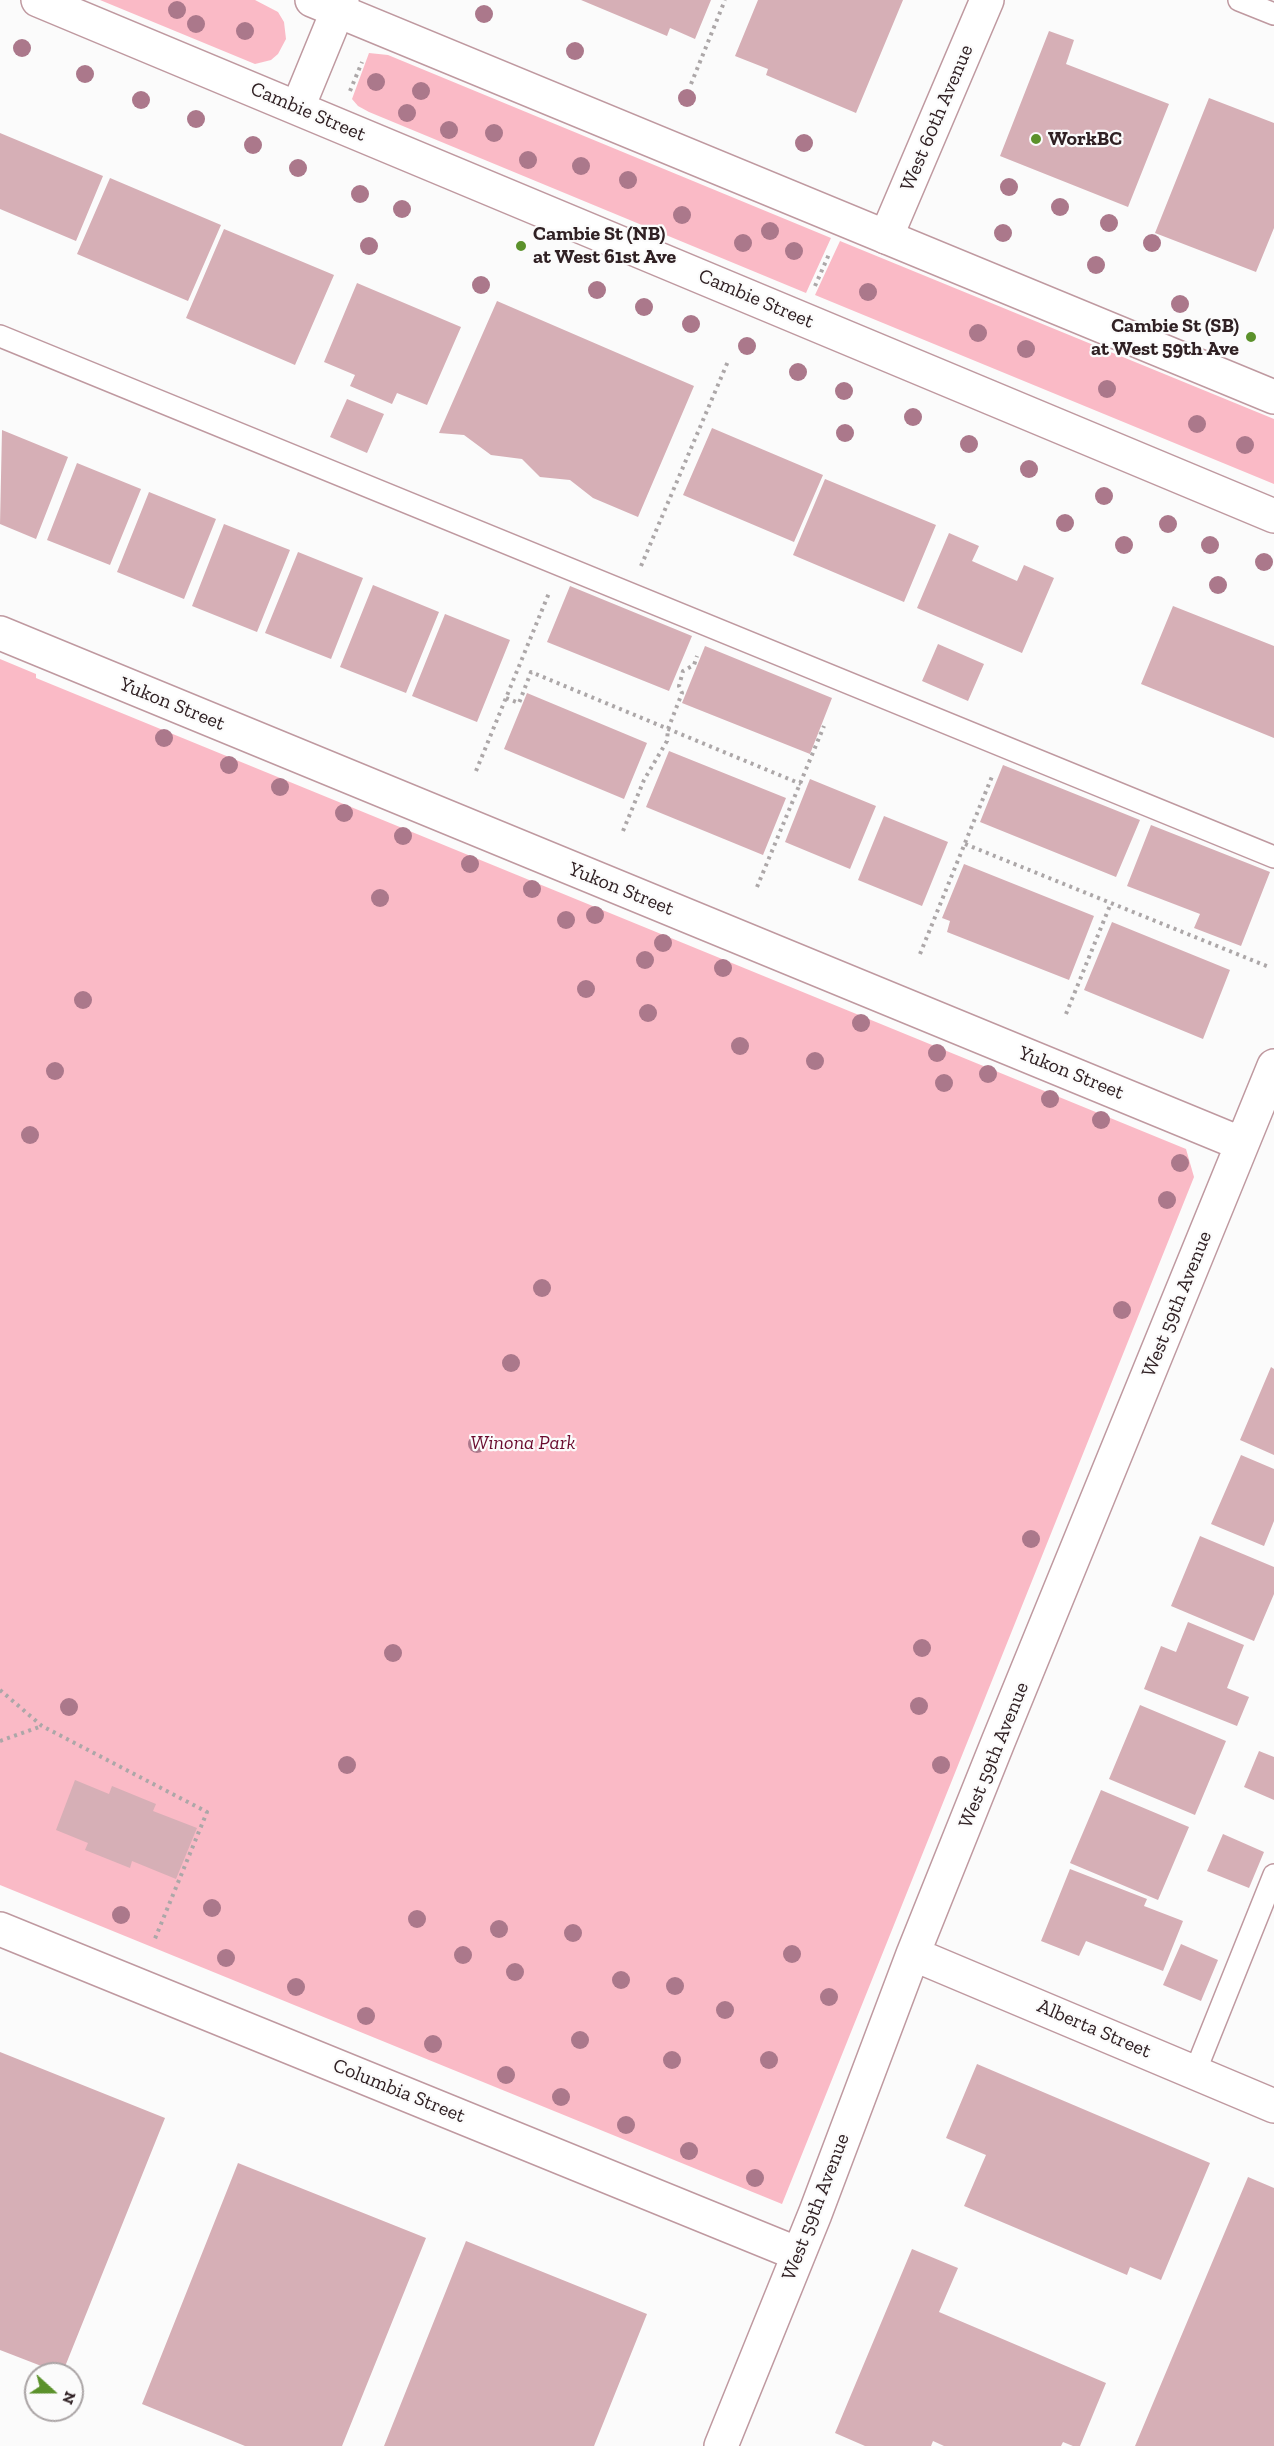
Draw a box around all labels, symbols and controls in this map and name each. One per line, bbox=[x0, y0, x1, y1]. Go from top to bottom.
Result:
street label: West 60th Avenue bbox=[895, 41, 979, 195]
street label: Cambie Street bbox=[247, 77, 369, 147]
place label: WorkBC bbox=[1048, 127, 1122, 151]
marker: WorkBC bbox=[1029, 132, 1043, 146]
place label: Cambie St (NB) at West 61st Ave bbox=[533, 222, 676, 269]
marker: Cambie St (NB) at West 61st Ave bbox=[514, 239, 528, 253]
street label: Cambie Street bbox=[695, 264, 817, 334]
place label: Cambie St (SB) at West 59th Ave bbox=[1091, 314, 1239, 361]
marker: Cambie St (SB) at West 59th Ave bbox=[1244, 330, 1258, 344]
street label: Yukon Street bbox=[116, 672, 228, 736]
street label: Yukon Street bbox=[565, 857, 677, 921]
street label: Yukon Street bbox=[1015, 1041, 1127, 1105]
street label: West 59th Avenue bbox=[1137, 1228, 1217, 1380]
park label: Winona Park bbox=[471, 1431, 575, 1455]
street label: West 59th Avenue bbox=[954, 1679, 1034, 1831]
street label: Alberta Street bbox=[1034, 1994, 1154, 2064]
street label: Columbia Street bbox=[330, 2054, 468, 2128]
street label: West 59th Avenue bbox=[777, 2130, 855, 2284]
north arrow bbox=[24, 2362, 84, 2422]
text: N bbox=[58, 2389, 80, 2407]

